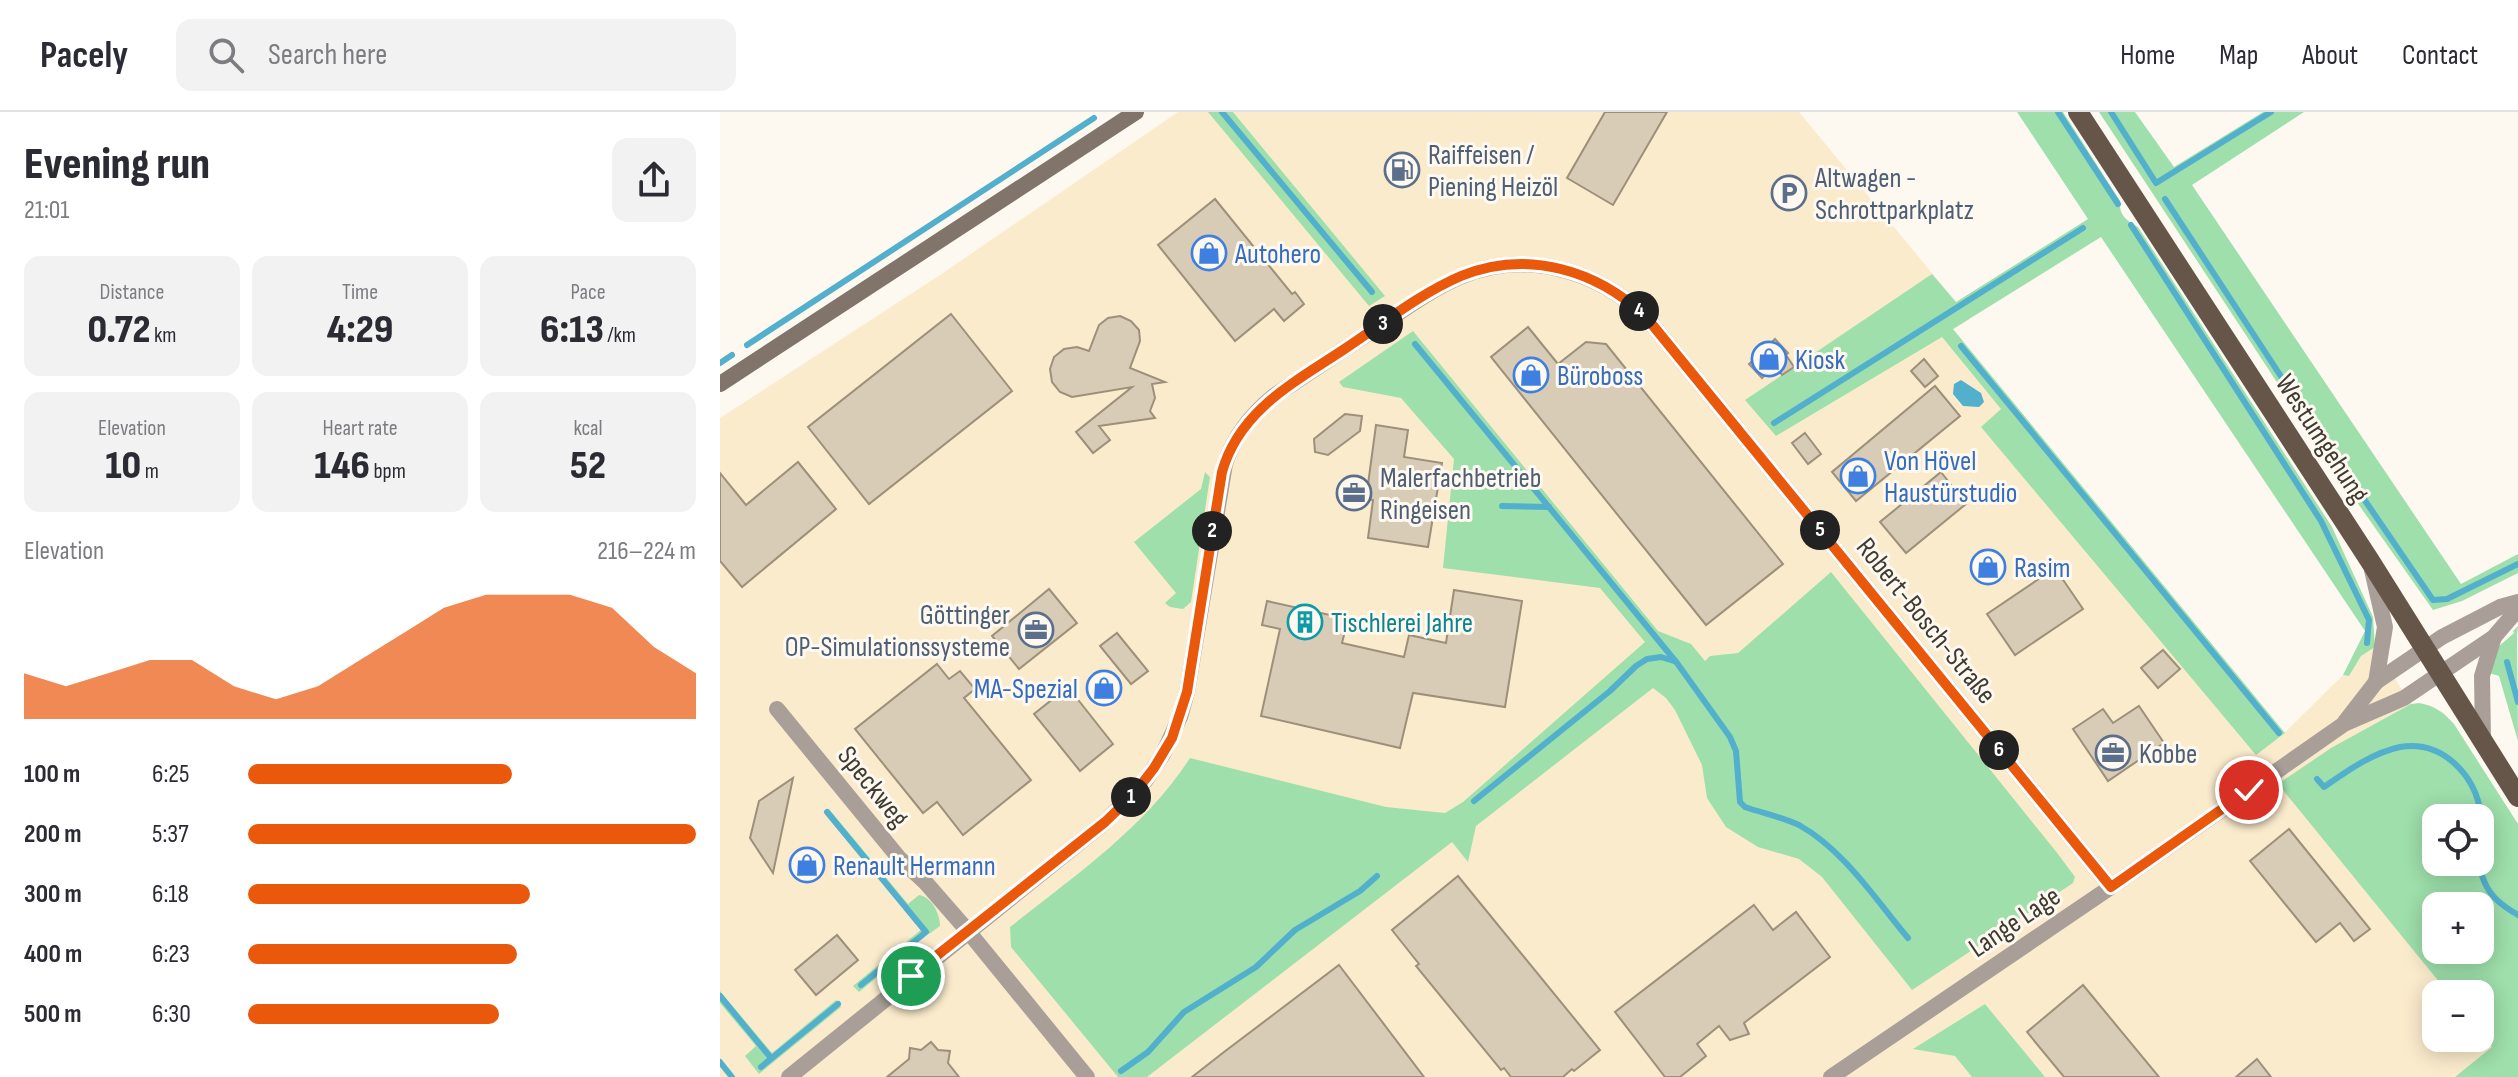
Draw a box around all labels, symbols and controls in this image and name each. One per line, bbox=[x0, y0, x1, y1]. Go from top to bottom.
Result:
search box bbox=[176, 19, 736, 91]
text: Pacely bbox=[40, 33, 128, 78]
icon: search bbox=[204, 33, 248, 77]
text: Search here bbox=[268, 37, 387, 73]
text: Home bbox=[2120, 39, 2175, 72]
text: Map bbox=[2219, 39, 2258, 72]
text: About bbox=[2302, 39, 2358, 72]
text: Contact bbox=[2402, 39, 2478, 72]
text: Evening run bbox=[24, 138, 210, 191]
button: share bbox=[612, 138, 696, 222]
place label: Raiffeisen / Piening Heizöl bbox=[1428, 139, 1558, 204]
fuel station icon: Raiffeisen / Piening Heizöl bbox=[1383, 151, 1421, 189]
place label: Altwagen - Schrottparkplatz bbox=[1814, 162, 1974, 227]
parking icon: Altwagen - Schrottparkplatz bbox=[1770, 174, 1808, 212]
text: 21:01 bbox=[24, 195, 69, 226]
shop icon: Autohero bbox=[1190, 234, 1228, 272]
place label: Autohero bbox=[1234, 238, 1321, 271]
text: Distance bbox=[100, 279, 164, 306]
text: Time bbox=[342, 279, 378, 306]
text: Pace bbox=[570, 279, 606, 306]
pin: 4 bbox=[1619, 291, 1659, 331]
text: 4 bbox=[1634, 297, 1644, 324]
pin: 3 bbox=[1363, 304, 1403, 344]
text: 0.72 bbox=[88, 306, 150, 354]
text: 4:29 bbox=[327, 306, 393, 354]
text: 6:13 bbox=[540, 306, 604, 354]
text: 3 bbox=[1378, 310, 1388, 337]
text: km bbox=[150, 322, 176, 349]
text: /km bbox=[604, 322, 636, 349]
shop icon: Kiosk bbox=[1750, 340, 1788, 378]
place label: Kiosk bbox=[1795, 344, 1846, 377]
shop icon: Büroboss bbox=[1512, 356, 1550, 394]
place label: Büroboss bbox=[1557, 360, 1643, 393]
street label: Westumgehung bbox=[2268, 368, 2375, 509]
text: Elevation bbox=[98, 415, 166, 442]
text: Heart rate bbox=[322, 415, 398, 442]
text: kcal bbox=[573, 415, 603, 442]
text: 10 bbox=[105, 442, 141, 490]
text: 146 bbox=[314, 442, 370, 490]
text: 52 bbox=[570, 442, 606, 490]
place label: Von Hövel Haustürstudio bbox=[1884, 445, 2017, 510]
shop icon: Von Hövel Haustürstudio bbox=[1839, 457, 1877, 495]
text: m bbox=[141, 458, 159, 485]
text: bpm bbox=[370, 458, 406, 485]
place label: Malerfachbetrieb Ringeisen bbox=[1380, 462, 1541, 527]
office icon: Malerfachbetrieb Ringeisen bbox=[1335, 474, 1373, 512]
pin: 5 bbox=[1800, 510, 1840, 550]
pin: 2 bbox=[1192, 511, 1232, 551]
text: 5 bbox=[1815, 516, 1825, 543]
text: 2 bbox=[1207, 517, 1217, 544]
street label: Robert-Bosch-Straße bbox=[1849, 531, 2003, 710]
text: Elevation bbox=[24, 536, 104, 567]
text: 216–224 m bbox=[597, 536, 696, 567]
shop icon: Rasim bbox=[1969, 548, 2007, 586]
place label: Rasim bbox=[2014, 552, 2071, 585]
place label: Göttinger OP-Simulationssysteme bbox=[785, 599, 1010, 664]
building icon: Tischlerei Jahre bbox=[1286, 603, 1324, 641]
place label: Tischlerei Jahre bbox=[1331, 607, 1473, 640]
office icon: Göttinger OP-Simulationssysteme bbox=[1017, 611, 1055, 649]
shop icon: MA-Spezial bbox=[1085, 669, 1123, 707]
place label: MA-Spezial bbox=[974, 673, 1078, 706]
pin: 6 bbox=[1979, 730, 2019, 770]
office icon: Kobbe bbox=[2094, 734, 2132, 772]
text: 6 bbox=[1994, 736, 2004, 763]
place label: Kobbe bbox=[2139, 738, 2197, 771]
street label: Speckweg bbox=[830, 740, 915, 834]
pin bbox=[2215, 756, 2283, 824]
text: 100 m bbox=[24, 759, 80, 790]
text: 6:25 bbox=[152, 759, 189, 790]
icon: check bbox=[2227, 768, 2271, 812]
pin: 1 bbox=[1111, 777, 1151, 817]
text: 1 bbox=[1127, 783, 1135, 810]
map controls bbox=[2422, 804, 2494, 1052]
button: locate bbox=[2422, 804, 2494, 876]
text: 200 m bbox=[24, 819, 81, 850]
text: 5:37 bbox=[152, 819, 189, 850]
shop icon: Renault Hermann bbox=[788, 846, 826, 884]
place label: Renault Hermann bbox=[833, 850, 996, 883]
text: 300 m bbox=[24, 879, 82, 910]
text: 6:18 bbox=[152, 879, 189, 910]
street label: Lange Lage bbox=[1963, 880, 2067, 965]
button: + bbox=[2422, 892, 2494, 964]
text: 400 m bbox=[24, 939, 82, 970]
text: 6:23 bbox=[152, 939, 190, 970]
pin bbox=[877, 942, 945, 1010]
icon: arrive bbox=[889, 954, 933, 998]
button: − bbox=[2422, 980, 2494, 1052]
text: 500 m bbox=[24, 999, 81, 1030]
text: 6:30 bbox=[152, 999, 191, 1030]

